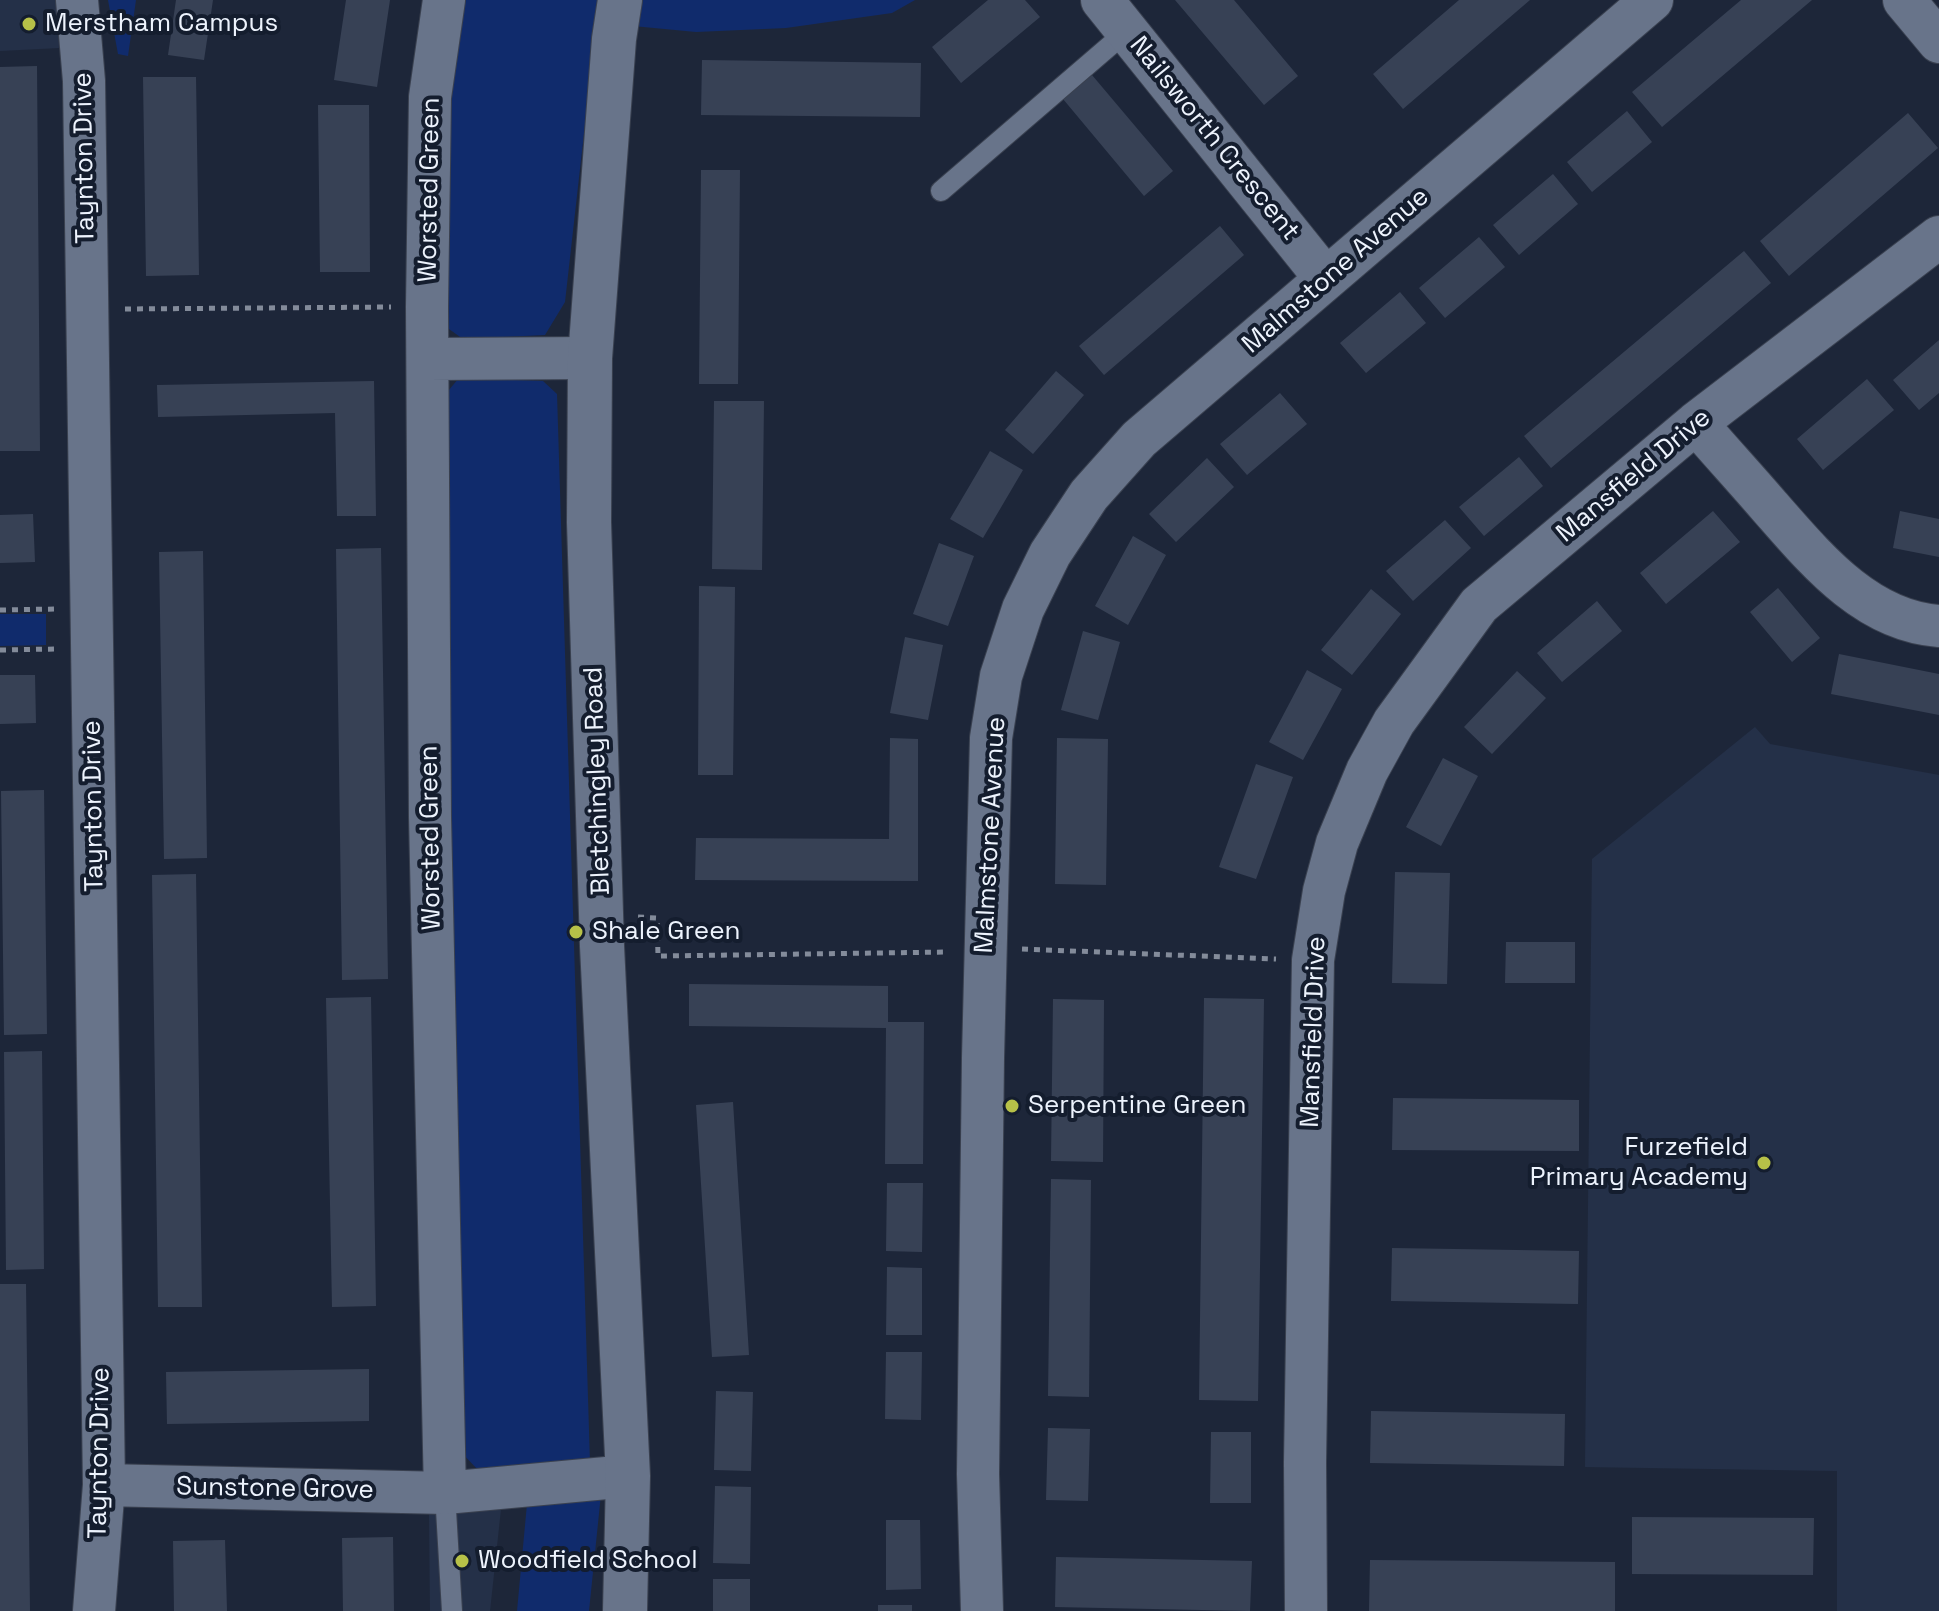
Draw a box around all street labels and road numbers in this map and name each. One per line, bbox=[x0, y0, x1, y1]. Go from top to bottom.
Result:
street label: Nailsworth Crescent bbox=[1122, 31, 1306, 247]
street label: Taynton Drive bbox=[68, 72, 102, 244]
street label: Worsted Green bbox=[413, 97, 447, 283]
street label: Malmstone Avenue bbox=[1236, 181, 1436, 361]
street label: Mansfield Drive bbox=[1551, 403, 1717, 549]
street label: Bletchingley Road bbox=[578, 666, 618, 896]
street label: Malmstone Avenue bbox=[969, 716, 1013, 954]
street label: Taynton Drive bbox=[77, 720, 111, 892]
street label: Worsted Green bbox=[414, 745, 448, 931]
street label: Mansfield Drive bbox=[1295, 936, 1333, 1128]
street label: Taynton Drive bbox=[83, 1367, 117, 1539]
street label: Sunstone Grove bbox=[176, 1472, 374, 1506]

